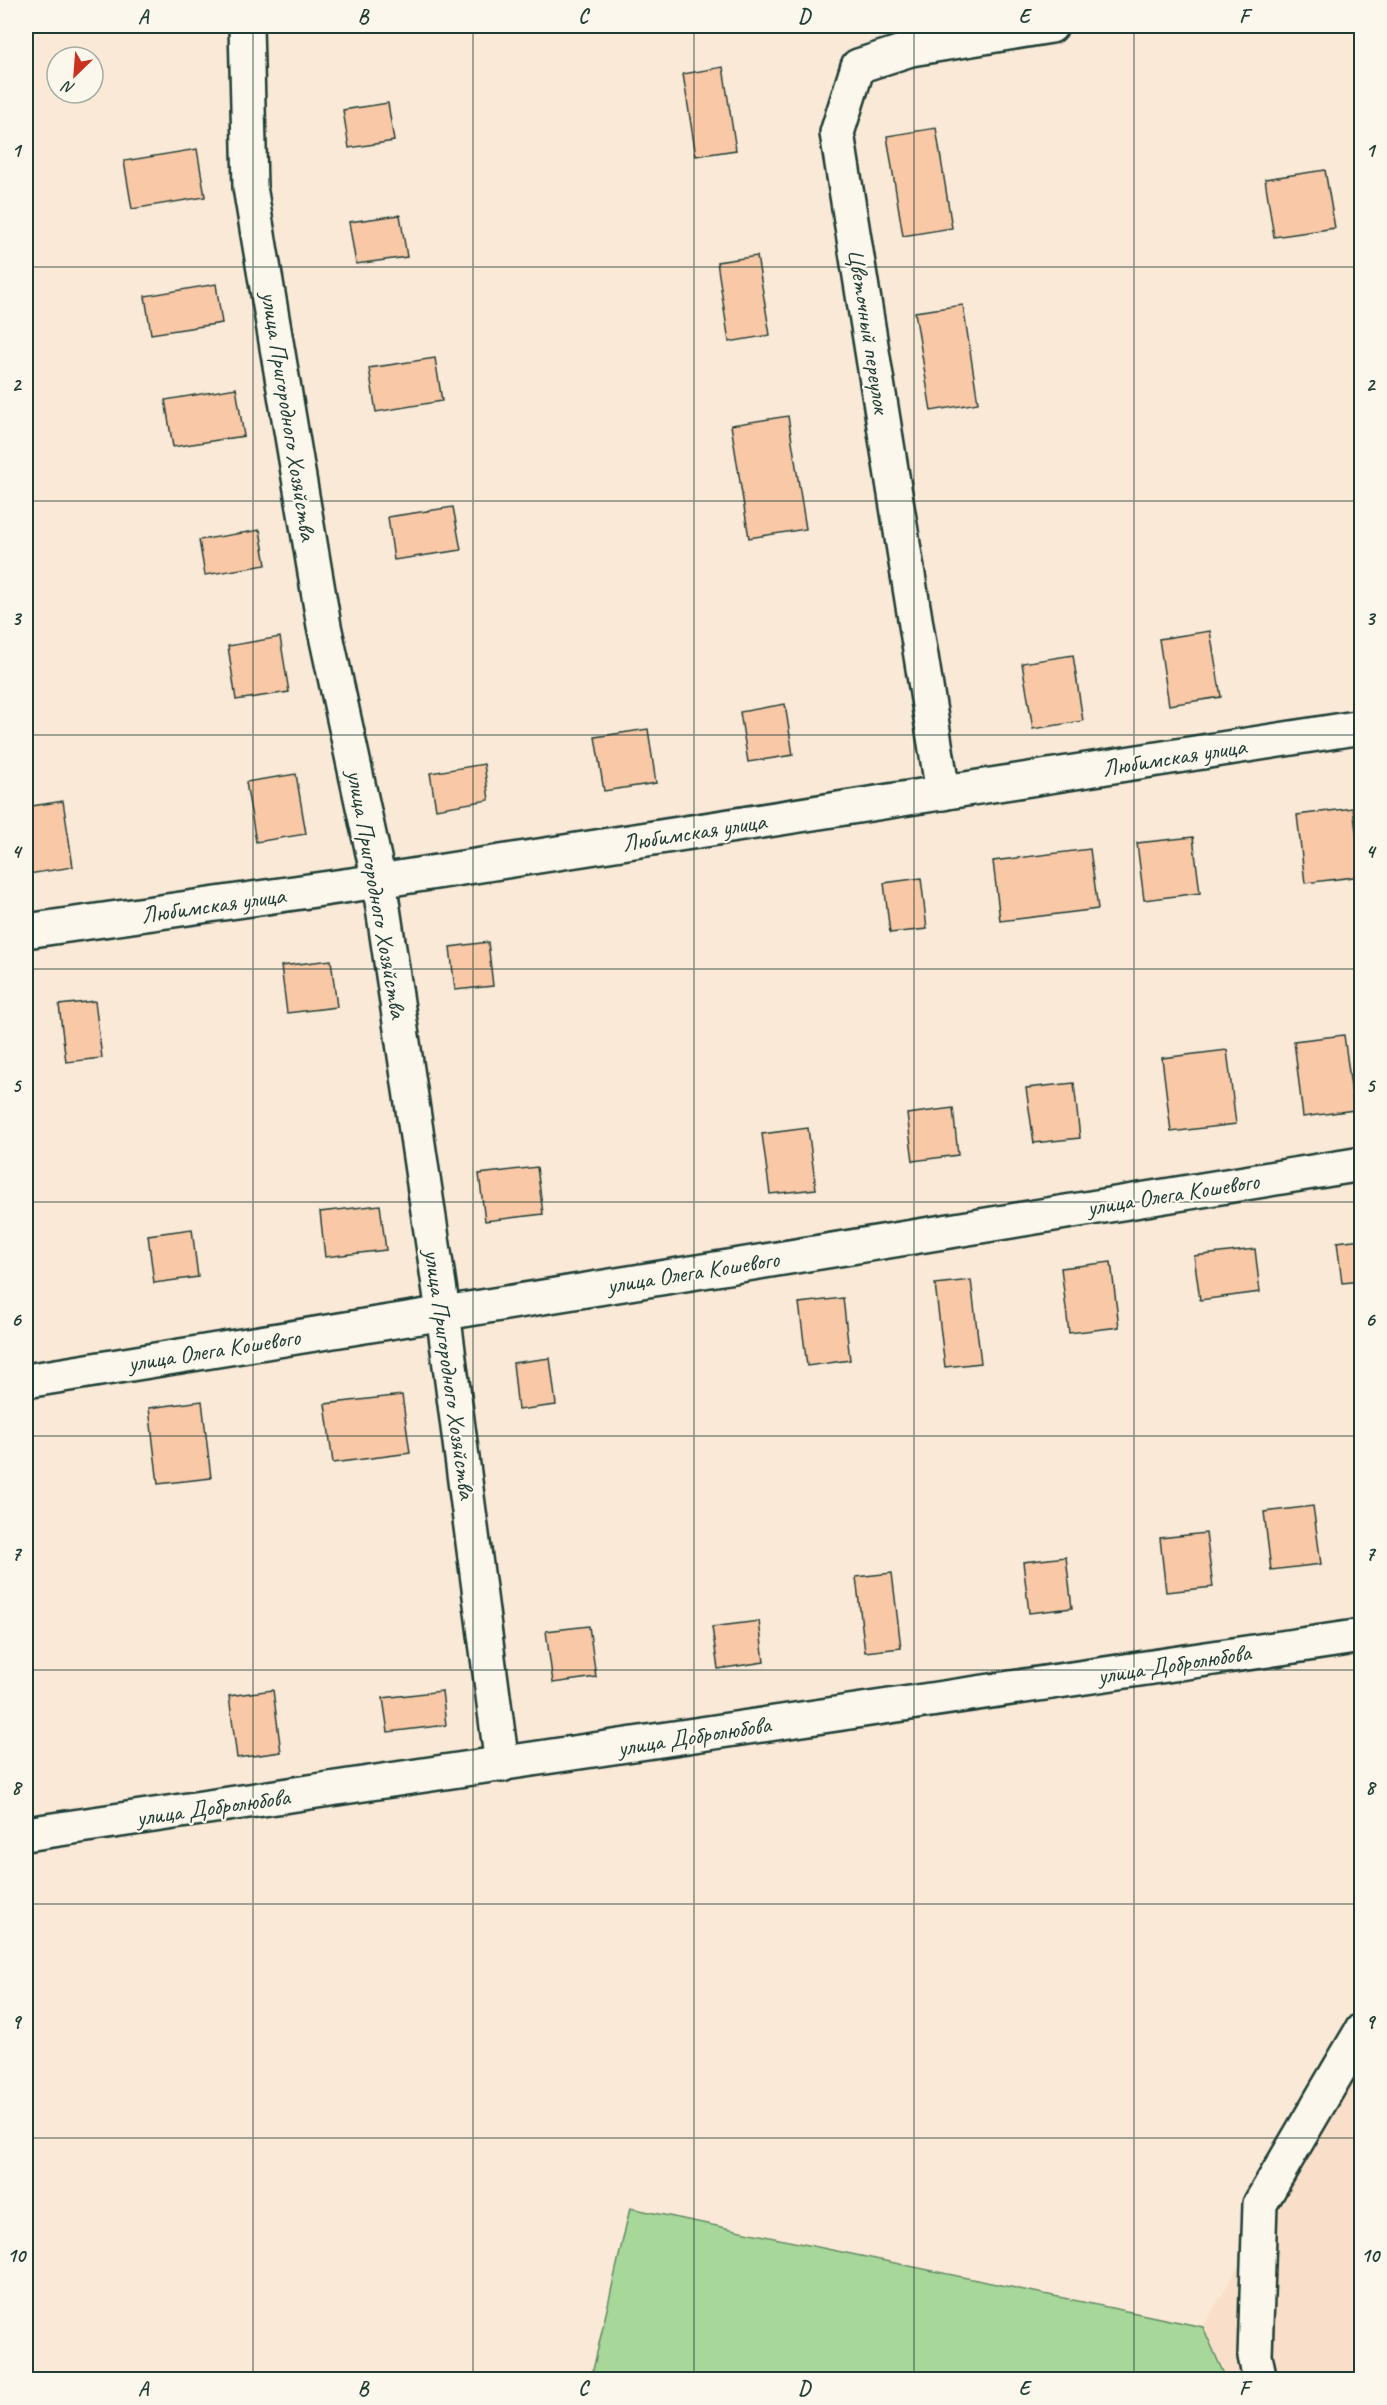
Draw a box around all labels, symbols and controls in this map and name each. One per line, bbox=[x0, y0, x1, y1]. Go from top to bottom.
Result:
text: A bbox=[138, 4, 150, 29]
text: B bbox=[358, 4, 370, 29]
text: C bbox=[578, 4, 590, 29]
text: D bbox=[798, 4, 812, 29]
text: E bbox=[1019, 4, 1033, 29]
text: F bbox=[1239, 4, 1253, 29]
north arrow bbox=[45, 45, 105, 105]
text: N bbox=[58, 75, 78, 99]
text: 1 bbox=[12, 138, 23, 163]
text: 1 bbox=[1366, 138, 1377, 163]
street label: Цветочный переулок bbox=[841, 247, 897, 418]
street label: улица Пригородного Хозяйства bbox=[254, 287, 324, 544]
text: 2 bbox=[12, 372, 23, 397]
text: 2 bbox=[1366, 372, 1377, 397]
text: 3 bbox=[12, 606, 23, 631]
text: 3 bbox=[1366, 606, 1377, 631]
street label: Любимская улица bbox=[1100, 731, 1250, 783]
street label: улица Пригородного Хозяйства bbox=[340, 765, 414, 1022]
street label: Любимская улица bbox=[620, 806, 770, 858]
text: 4 bbox=[12, 839, 24, 864]
text: 4 bbox=[1366, 839, 1378, 864]
street label: Любимская улица bbox=[139, 880, 289, 930]
text: 5 bbox=[12, 1073, 23, 1098]
text: 5 bbox=[1366, 1073, 1377, 1098]
street label: улица Олега Кошевого bbox=[1083, 1165, 1263, 1223]
street label: улица Олега Кошевого bbox=[603, 1243, 783, 1301]
street label: улица Пригородного Хозяйства bbox=[417, 1245, 483, 1502]
text: 6 bbox=[11, 1307, 22, 1332]
text: 6 bbox=[1365, 1307, 1376, 1332]
street label: улица Олега Кошевого bbox=[124, 1321, 304, 1379]
text: 7 bbox=[12, 1541, 23, 1566]
text: 7 bbox=[1366, 1541, 1377, 1566]
street label: улица Добролюбова bbox=[1093, 1637, 1254, 1691]
street label: улица Добролюбова bbox=[613, 1709, 774, 1763]
text: 8 bbox=[12, 1775, 24, 1800]
text: 8 bbox=[1366, 1775, 1378, 1800]
street label: улица Добролюбова bbox=[132, 1781, 293, 1833]
text: 9 bbox=[12, 2009, 23, 2034]
text: 9 bbox=[1366, 2009, 1377, 2034]
text: 10 bbox=[7, 2243, 27, 2268]
text: 10 bbox=[1361, 2243, 1381, 2268]
text: A bbox=[138, 2376, 150, 2401]
text: B bbox=[358, 2376, 370, 2401]
text: C bbox=[578, 2376, 590, 2401]
text: D bbox=[798, 2376, 812, 2401]
text: E bbox=[1019, 2376, 1033, 2401]
text: F bbox=[1239, 2376, 1253, 2401]

